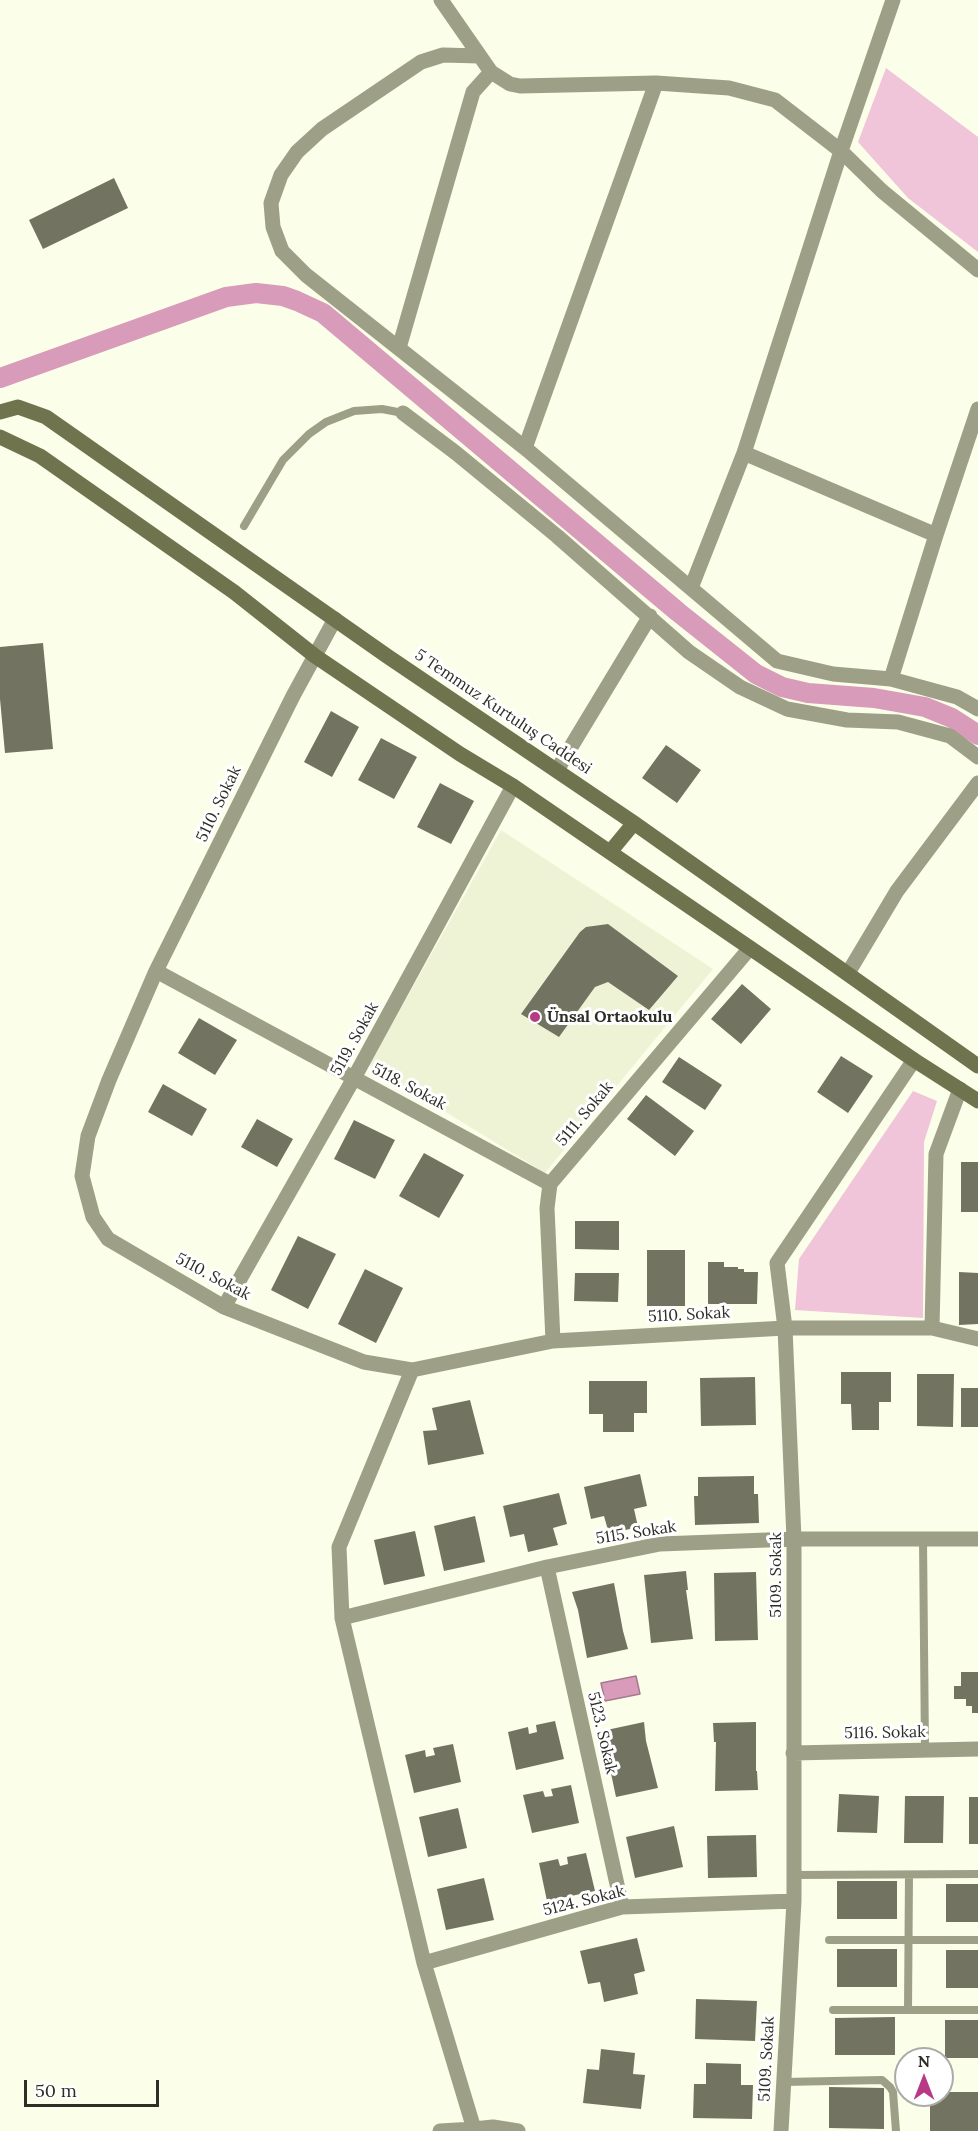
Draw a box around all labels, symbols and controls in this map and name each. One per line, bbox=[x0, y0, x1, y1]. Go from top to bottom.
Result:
street label: 5 Temmuz Kurtuluş Caddesi bbox=[411, 646, 595, 778]
street label: 5110. Sokak bbox=[192, 763, 246, 845]
street label: 5119. Sokak bbox=[327, 999, 383, 1079]
place label: Ünsal Ortaokulu bbox=[547, 1007, 673, 1027]
marker: Ünsal Ortaokulu bbox=[528, 1010, 542, 1024]
street label: 5118. Sokak bbox=[369, 1059, 449, 1115]
street label: 5111. Sokak bbox=[553, 1078, 617, 1150]
street label: 5110. Sokak bbox=[172, 1249, 254, 1305]
street label: 5110. Sokak bbox=[648, 1303, 730, 1327]
street label: 5115. Sokak bbox=[594, 1517, 678, 1549]
street label: 5109. Sokak bbox=[766, 1532, 786, 1618]
street label: 5123. Sokak bbox=[583, 1690, 621, 1776]
street label: 5116. Sokak bbox=[844, 1723, 926, 1743]
street label: 5124. Sokak bbox=[541, 1882, 627, 1920]
street label: 5109. Sokak bbox=[755, 2016, 779, 2102]
north arrow bbox=[894, 2047, 954, 2107]
text: N bbox=[918, 2051, 930, 2071]
scale bar bbox=[27, 2068, 162, 2106]
text: 50 m bbox=[35, 2079, 77, 2102]

